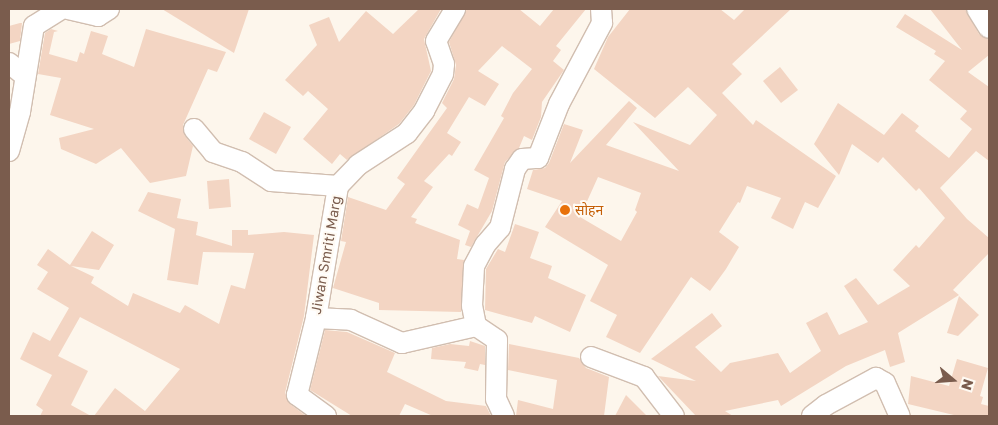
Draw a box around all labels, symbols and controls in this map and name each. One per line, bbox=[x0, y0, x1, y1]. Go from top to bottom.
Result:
street label: Jiwan Smriti Marg bbox=[307, 195, 345, 315]
place label: सोहन bbox=[575, 202, 603, 218]
marker: सोहन bbox=[559, 204, 571, 216]
north arrow bbox=[928, 355, 978, 405]
text: N bbox=[958, 377, 977, 392]

